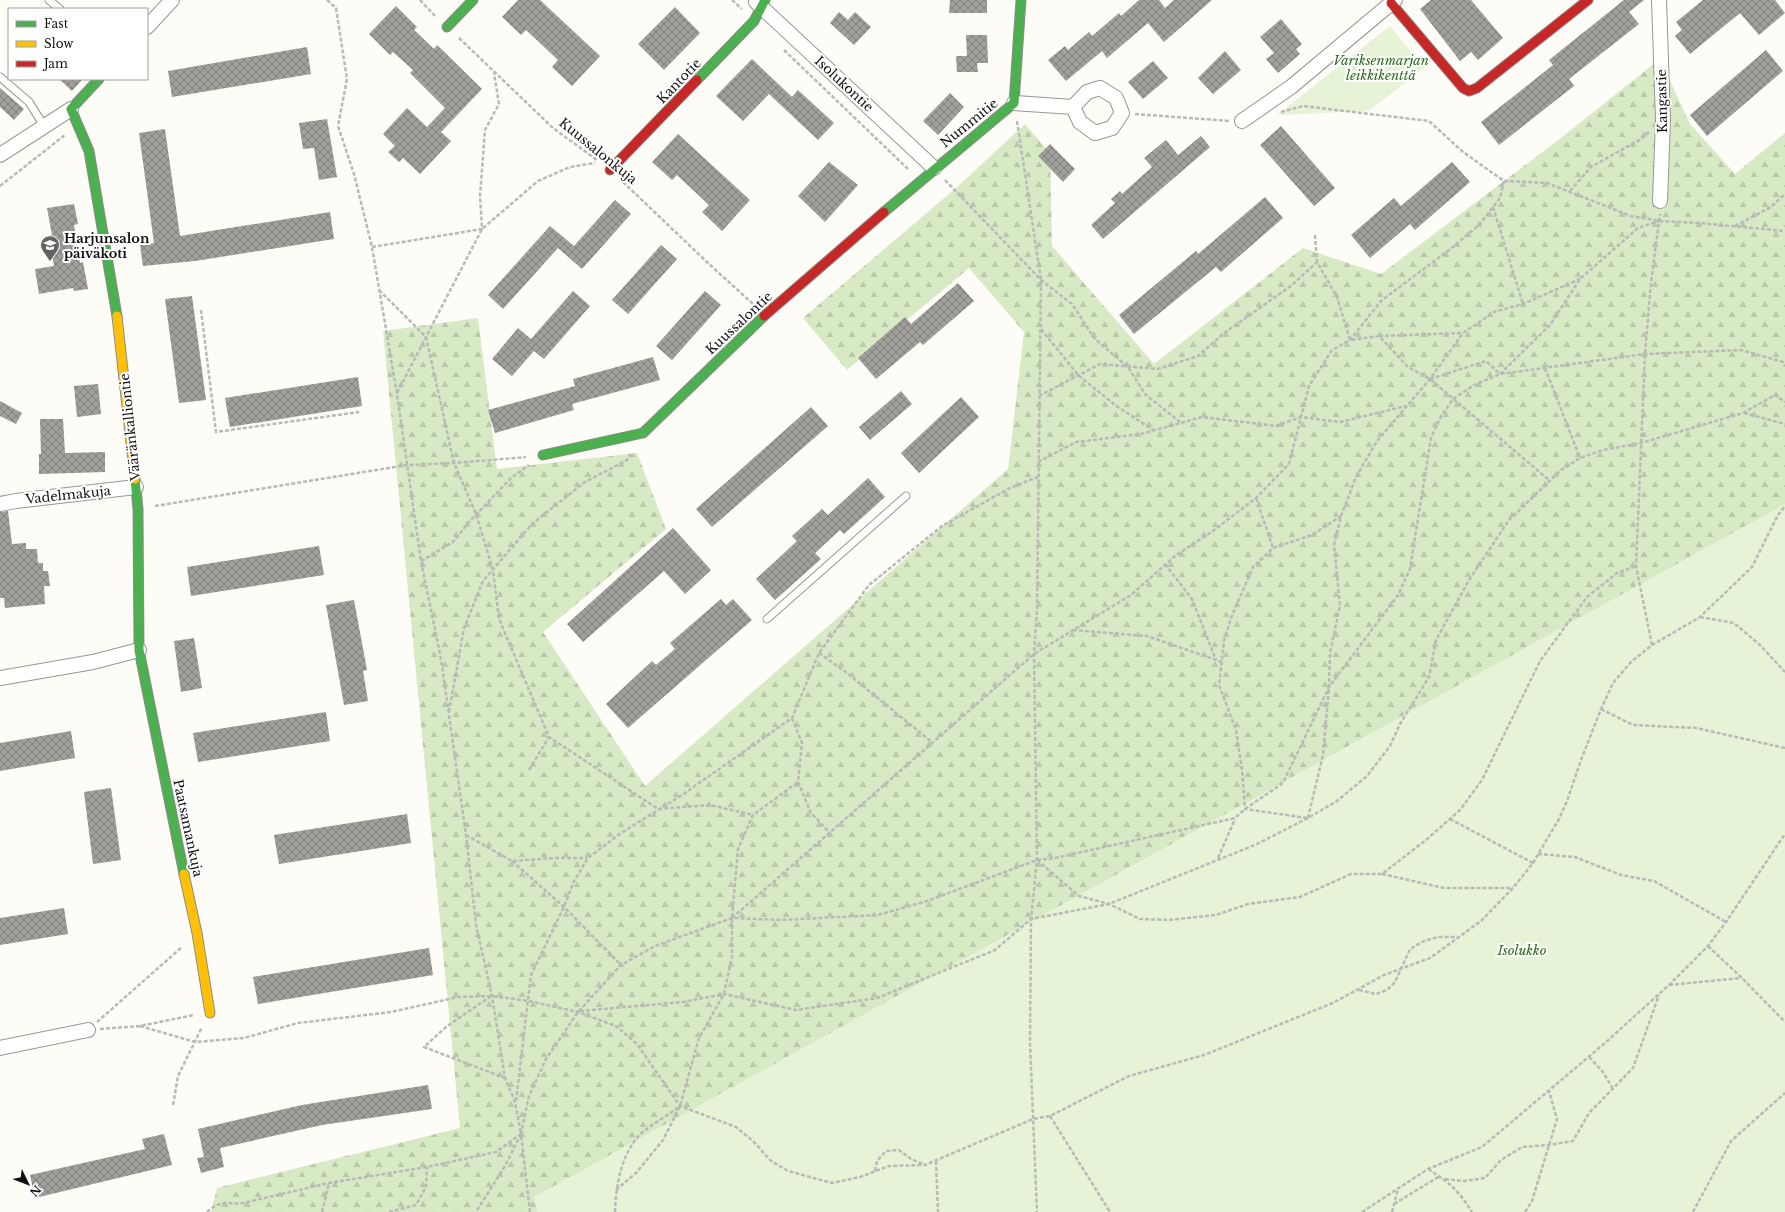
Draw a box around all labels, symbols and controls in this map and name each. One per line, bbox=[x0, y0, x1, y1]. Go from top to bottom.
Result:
legend bbox=[8, 8, 148, 80]
text: Fast bbox=[44, 16, 69, 31]
text: Slow bbox=[44, 36, 74, 51]
street label: Isolukontie bbox=[811, 52, 877, 116]
park label: Variksenmarjan leikkikenttä bbox=[1333, 52, 1429, 84]
street label: Kantotie bbox=[653, 55, 705, 107]
text: Jam bbox=[42, 56, 68, 71]
street label: Kangastie bbox=[1653, 69, 1671, 133]
street label: Nummitie bbox=[937, 95, 1001, 151]
street label: Kuussalonkuja bbox=[555, 114, 641, 188]
place label: Harjunsalon päiväkoti bbox=[64, 230, 150, 262]
school or university icon: Harjunsalon päiväkoti bbox=[39, 234, 61, 262]
street label: Kuussalontie bbox=[702, 288, 776, 358]
street label: Vääränkalliontie bbox=[116, 372, 144, 483]
street label: Vadelmakuja bbox=[24, 482, 112, 508]
street label: Paatsamankuja bbox=[169, 778, 207, 879]
park label: Isolukko bbox=[1497, 942, 1547, 959]
north arrow bbox=[8, 1164, 48, 1204]
text: N bbox=[26, 1182, 44, 1200]

